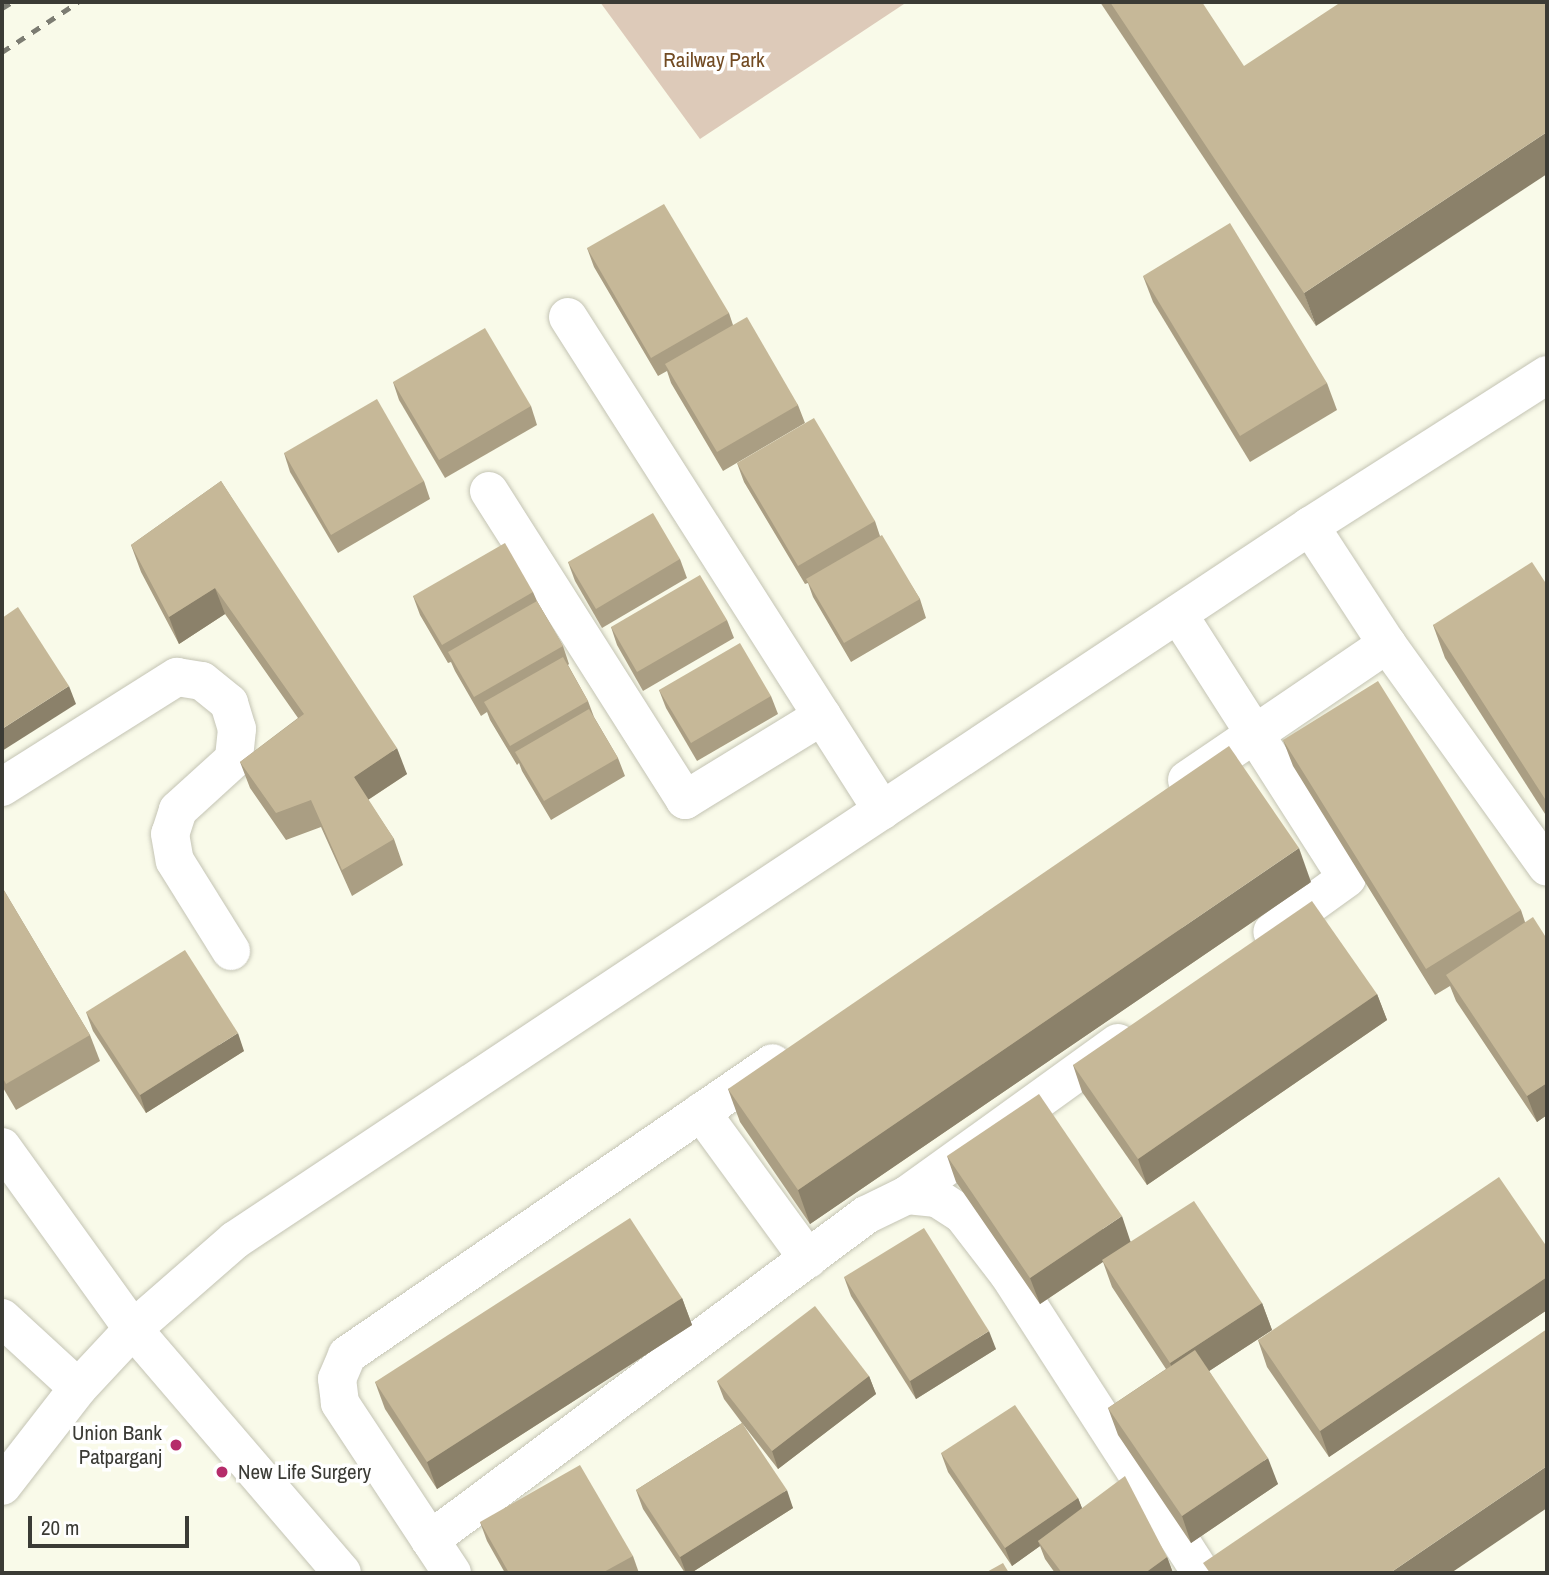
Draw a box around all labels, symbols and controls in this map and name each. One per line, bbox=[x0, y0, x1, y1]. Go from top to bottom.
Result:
park label: Railway Park bbox=[663, 47, 765, 73]
place label: Union Bank Patparganj bbox=[72, 1420, 162, 1470]
marker: Union Bank Patparganj bbox=[168, 1437, 184, 1453]
place label: New Life Surgery bbox=[238, 1459, 371, 1485]
marker: New Life Surgery bbox=[212, 1462, 232, 1482]
scale bar bbox=[32, 1502, 192, 1546]
text: 20 m bbox=[41, 1513, 79, 1542]

